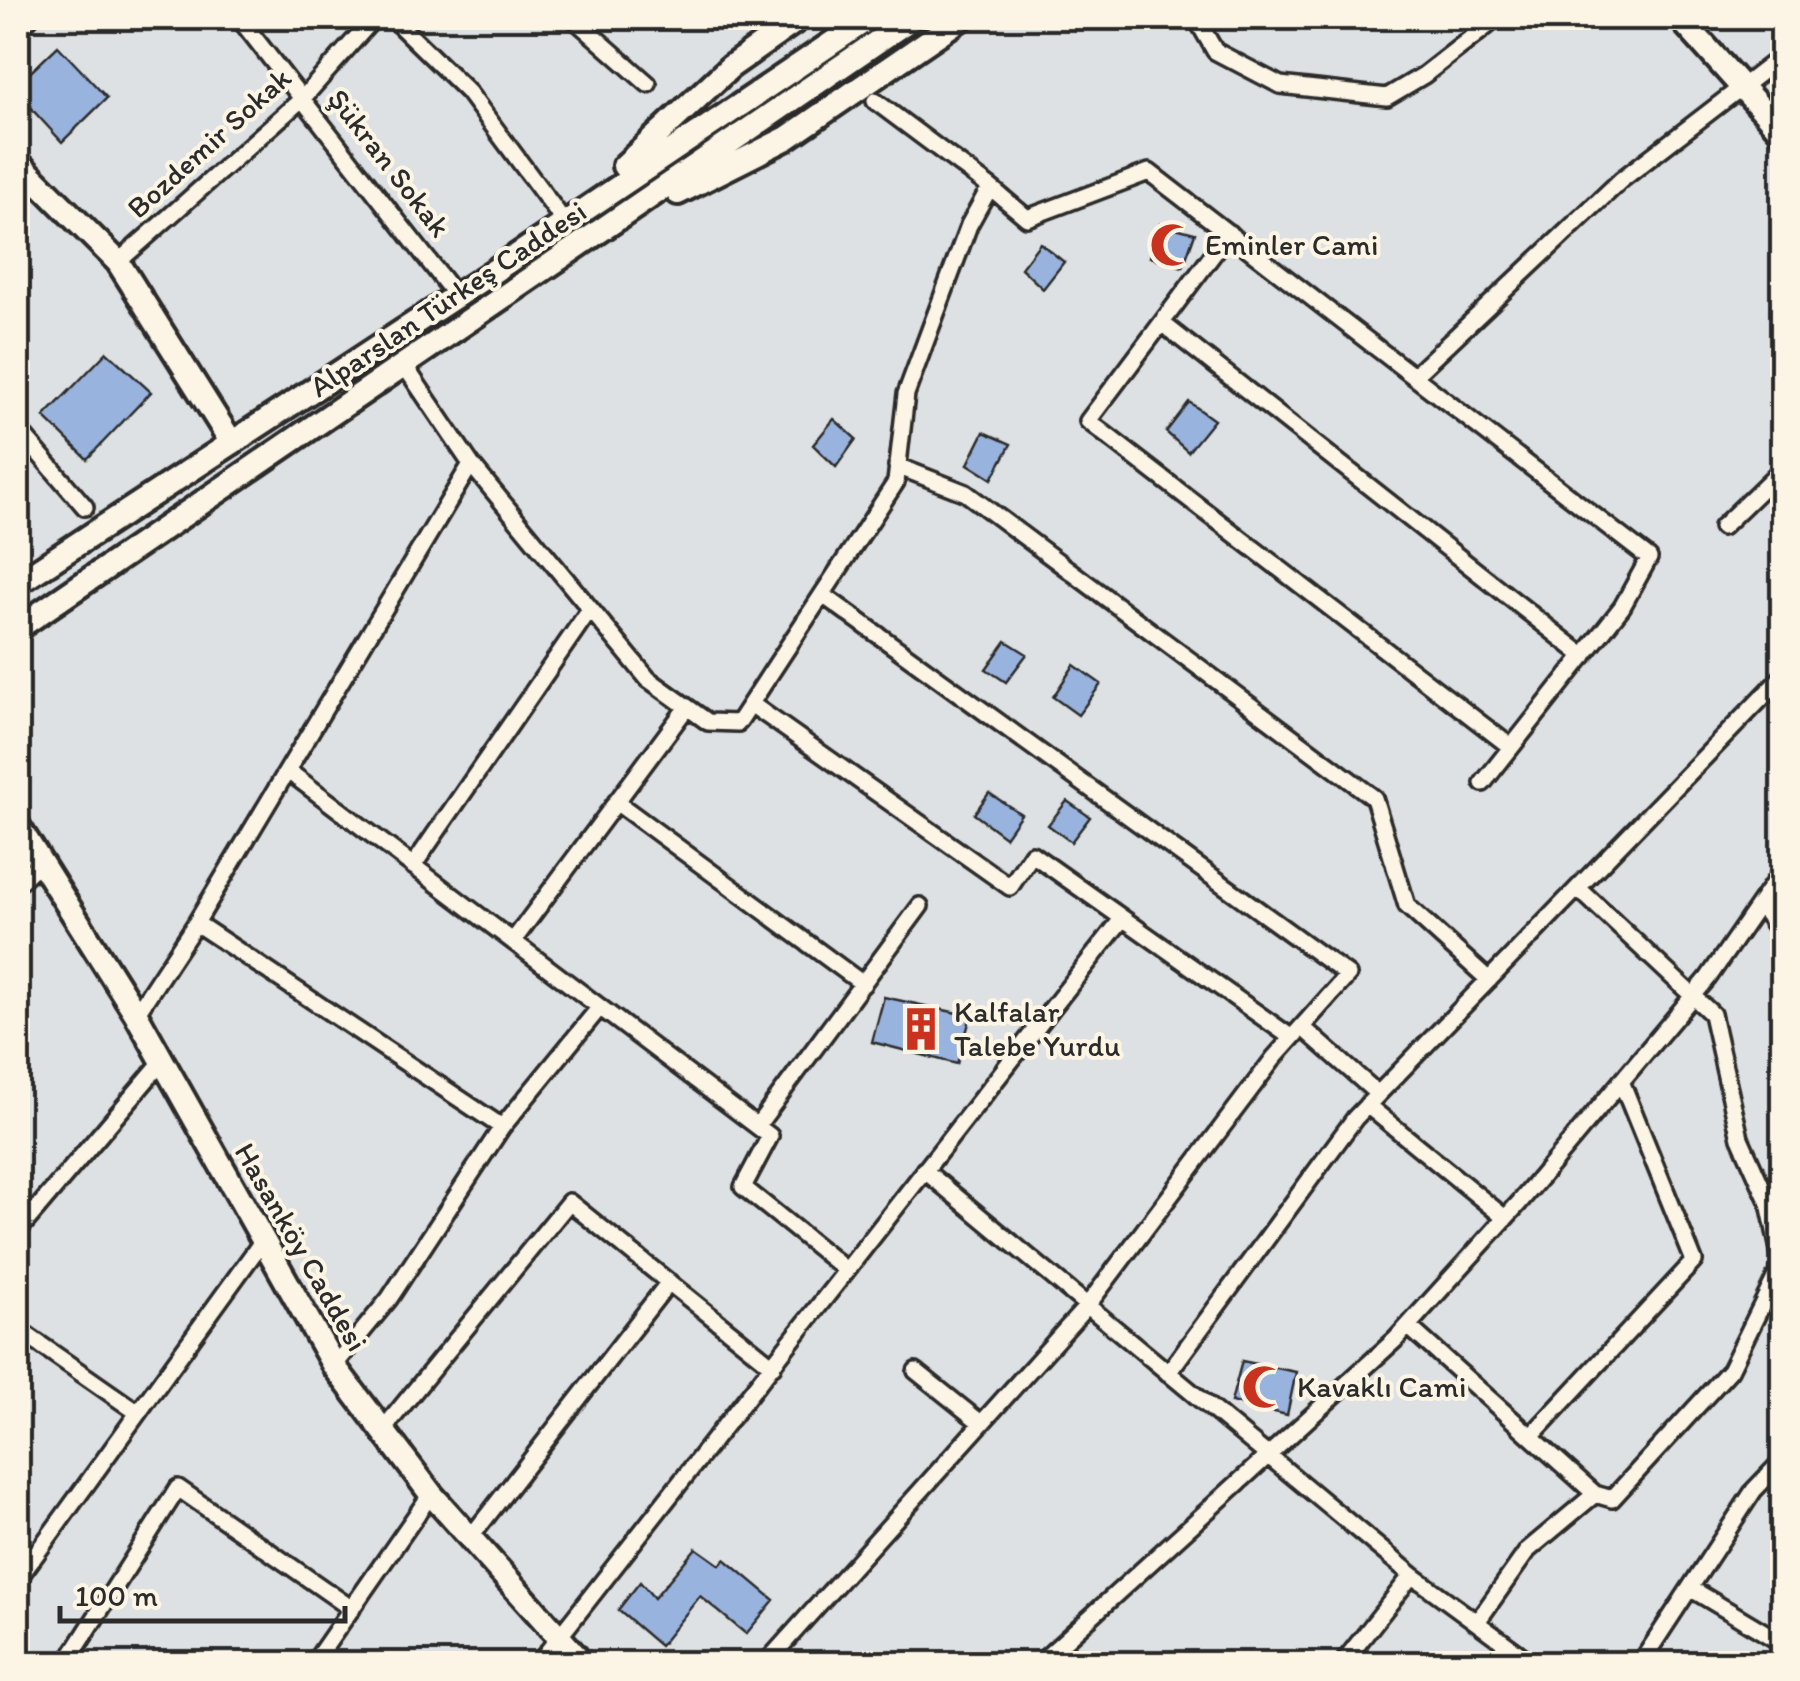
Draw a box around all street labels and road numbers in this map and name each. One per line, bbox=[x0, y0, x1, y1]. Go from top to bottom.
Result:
street label: Bozdemir Sokak bbox=[119, 59, 299, 226]
street label: Şükran Sokak bbox=[320, 81, 459, 244]
street label: Alparslan Türkeş Caddesi bbox=[302, 192, 593, 405]
street label: Hasanköy Caddesi bbox=[227, 1136, 376, 1358]

